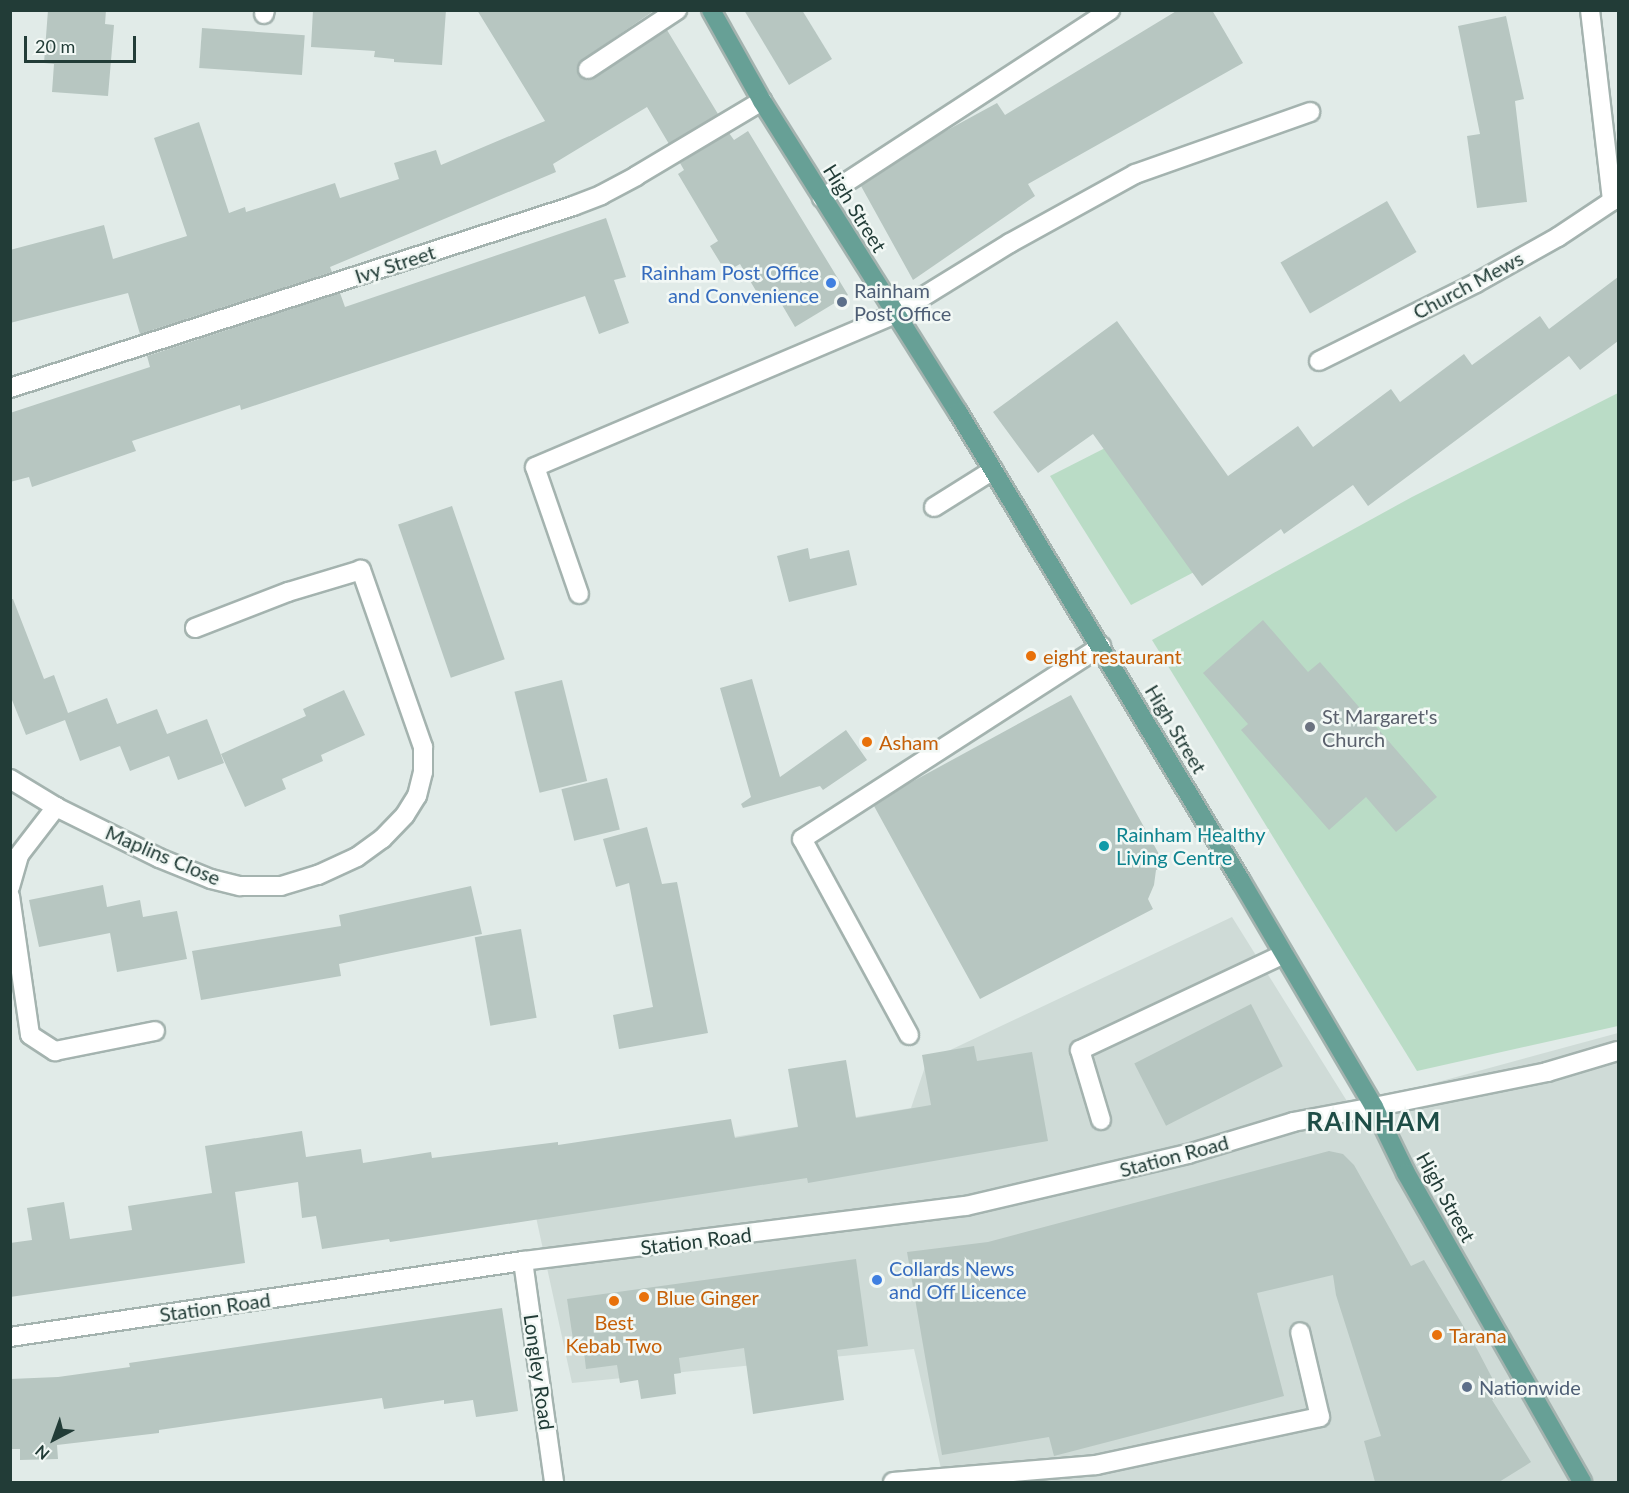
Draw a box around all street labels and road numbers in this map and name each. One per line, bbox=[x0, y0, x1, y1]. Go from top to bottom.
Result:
street label: High Street bbox=[819, 160, 891, 256]
street label: Ivy Street bbox=[351, 240, 439, 288]
street label: Church Mews bbox=[1409, 246, 1527, 324]
street label: High Street bbox=[1140, 680, 1212, 778]
street label: Maplins Close bbox=[102, 820, 224, 890]
street label: Station Road bbox=[1117, 1130, 1231, 1182]
street label: High Street bbox=[1411, 1148, 1481, 1246]
street label: Station Road bbox=[639, 1222, 753, 1260]
street label: Station Road bbox=[158, 1287, 272, 1327]
street label: Longley Road bbox=[519, 1312, 559, 1432]

